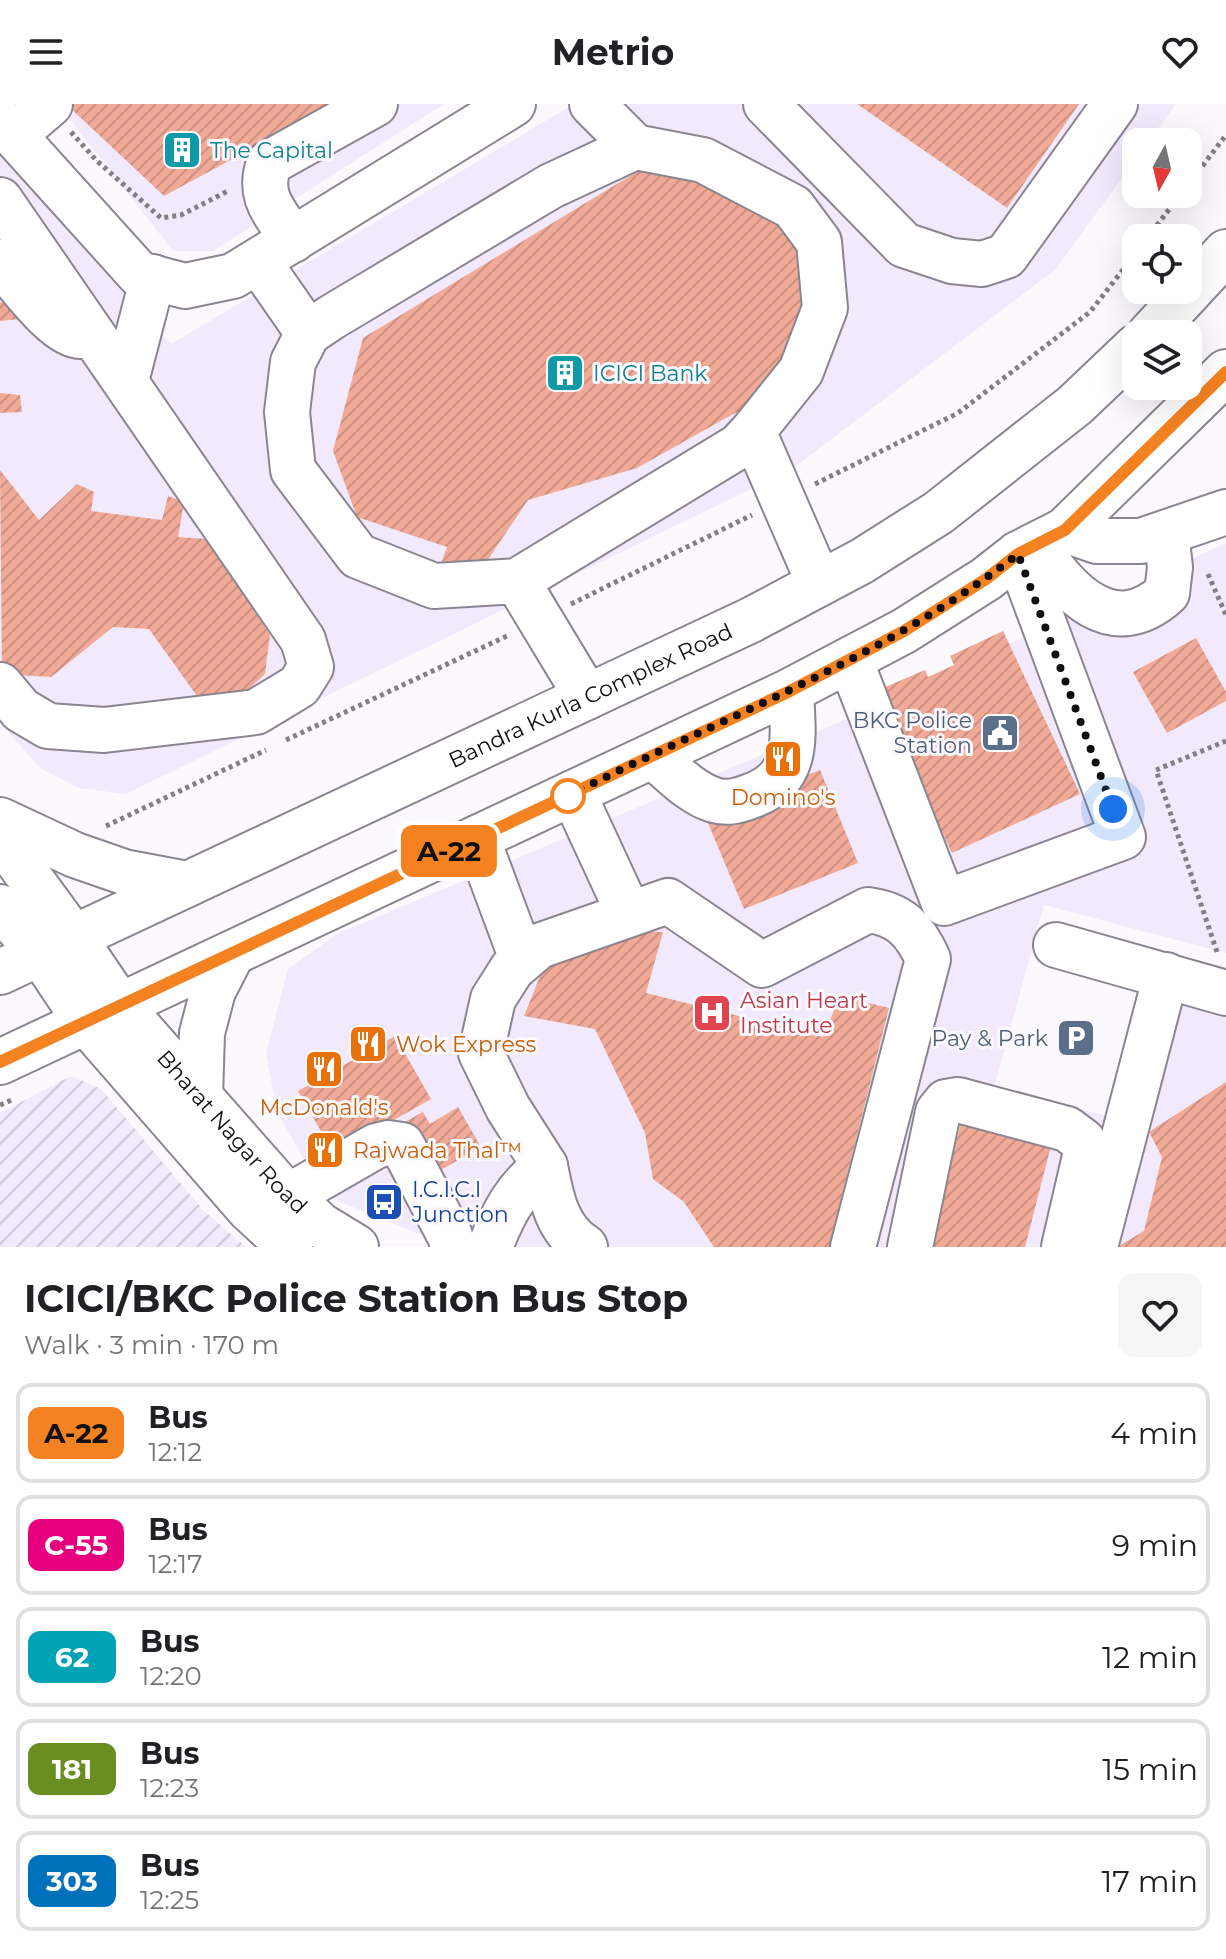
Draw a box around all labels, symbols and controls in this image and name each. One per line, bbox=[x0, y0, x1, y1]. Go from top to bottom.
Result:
icon: menu bbox=[24, 30, 68, 74]
text: Metrio bbox=[552, 30, 674, 74]
icon: heart bbox=[1158, 30, 1202, 74]
north arrow bbox=[1122, 128, 1202, 208]
map controls bbox=[1122, 128, 1202, 400]
building icon: The Capital bbox=[161, 129, 203, 171]
place label: The Capital bbox=[210, 137, 333, 164]
button: locate bbox=[1122, 224, 1202, 304]
button: layers bbox=[1122, 320, 1202, 400]
building icon: ICICI Bank bbox=[544, 352, 586, 394]
place label: ICICI Bank bbox=[593, 360, 708, 387]
street label: Bandra Kurla Complex Road bbox=[444, 617, 737, 773]
place label: BKC Police Station bbox=[853, 707, 972, 759]
public building icon: BKC Police Station bbox=[979, 712, 1021, 754]
restaurant icon: Domino's bbox=[762, 738, 804, 780]
unlabelled marker bbox=[551, 779, 585, 813]
place label: Domino's bbox=[731, 784, 836, 811]
your location bbox=[1093, 789, 1133, 829]
line badge: A-22 bbox=[393, 825, 505, 877]
text: A-22 bbox=[417, 834, 481, 868]
place label: Asian Heart Institute bbox=[740, 987, 868, 1039]
hospital icon: Asian Heart Institute bbox=[691, 992, 733, 1034]
parking icon: Pay & Park bbox=[1055, 1017, 1097, 1059]
restaurant icon: Wok Express bbox=[347, 1023, 389, 1065]
place label: Pay & Park bbox=[932, 1025, 1049, 1052]
place label: Wok Express bbox=[396, 1031, 537, 1058]
street label: Bharat Nagar Road bbox=[152, 1044, 313, 1219]
restaurant icon: McDonald's bbox=[303, 1048, 345, 1090]
place label: McDonald's bbox=[259, 1094, 389, 1121]
restaurant icon: Rajwada Thal™ bbox=[304, 1129, 346, 1171]
place label: Rajwada Thal™ bbox=[353, 1137, 522, 1164]
place label: I.C.I.C.I Junction bbox=[411, 1176, 509, 1228]
bus stop icon: I.C.I.C.I Junction bbox=[363, 1181, 405, 1223]
button: heart bbox=[1118, 1273, 1202, 1357]
text: ICICI/BKC Police Station Bus Stop bbox=[24, 1275, 688, 1322]
text: Walk · 3 min · 170 m bbox=[24, 1329, 279, 1361]
text: Bus bbox=[148, 1399, 208, 1436]
text: 4 min bbox=[1110, 1415, 1198, 1452]
text: A-22 bbox=[44, 1416, 108, 1450]
text: 12:12 bbox=[148, 1436, 202, 1468]
text: Bus bbox=[148, 1511, 208, 1548]
text: 9 min bbox=[1112, 1527, 1198, 1564]
text: C-55 bbox=[44, 1528, 108, 1562]
text: 12:17 bbox=[148, 1548, 203, 1580]
text: Bus bbox=[140, 1623, 200, 1660]
text: 12 min bbox=[1102, 1639, 1198, 1676]
text: 62 bbox=[55, 1640, 89, 1674]
text: 12:20 bbox=[140, 1660, 202, 1692]
text: Bus bbox=[140, 1735, 200, 1772]
text: 15 min bbox=[1102, 1751, 1198, 1788]
text: 181 bbox=[52, 1752, 92, 1786]
text: 12:23 bbox=[140, 1772, 199, 1804]
text: Bus bbox=[140, 1847, 200, 1884]
text: 17 min bbox=[1101, 1863, 1198, 1900]
text: 303 bbox=[46, 1864, 98, 1898]
text: 12:25 bbox=[140, 1884, 199, 1916]

